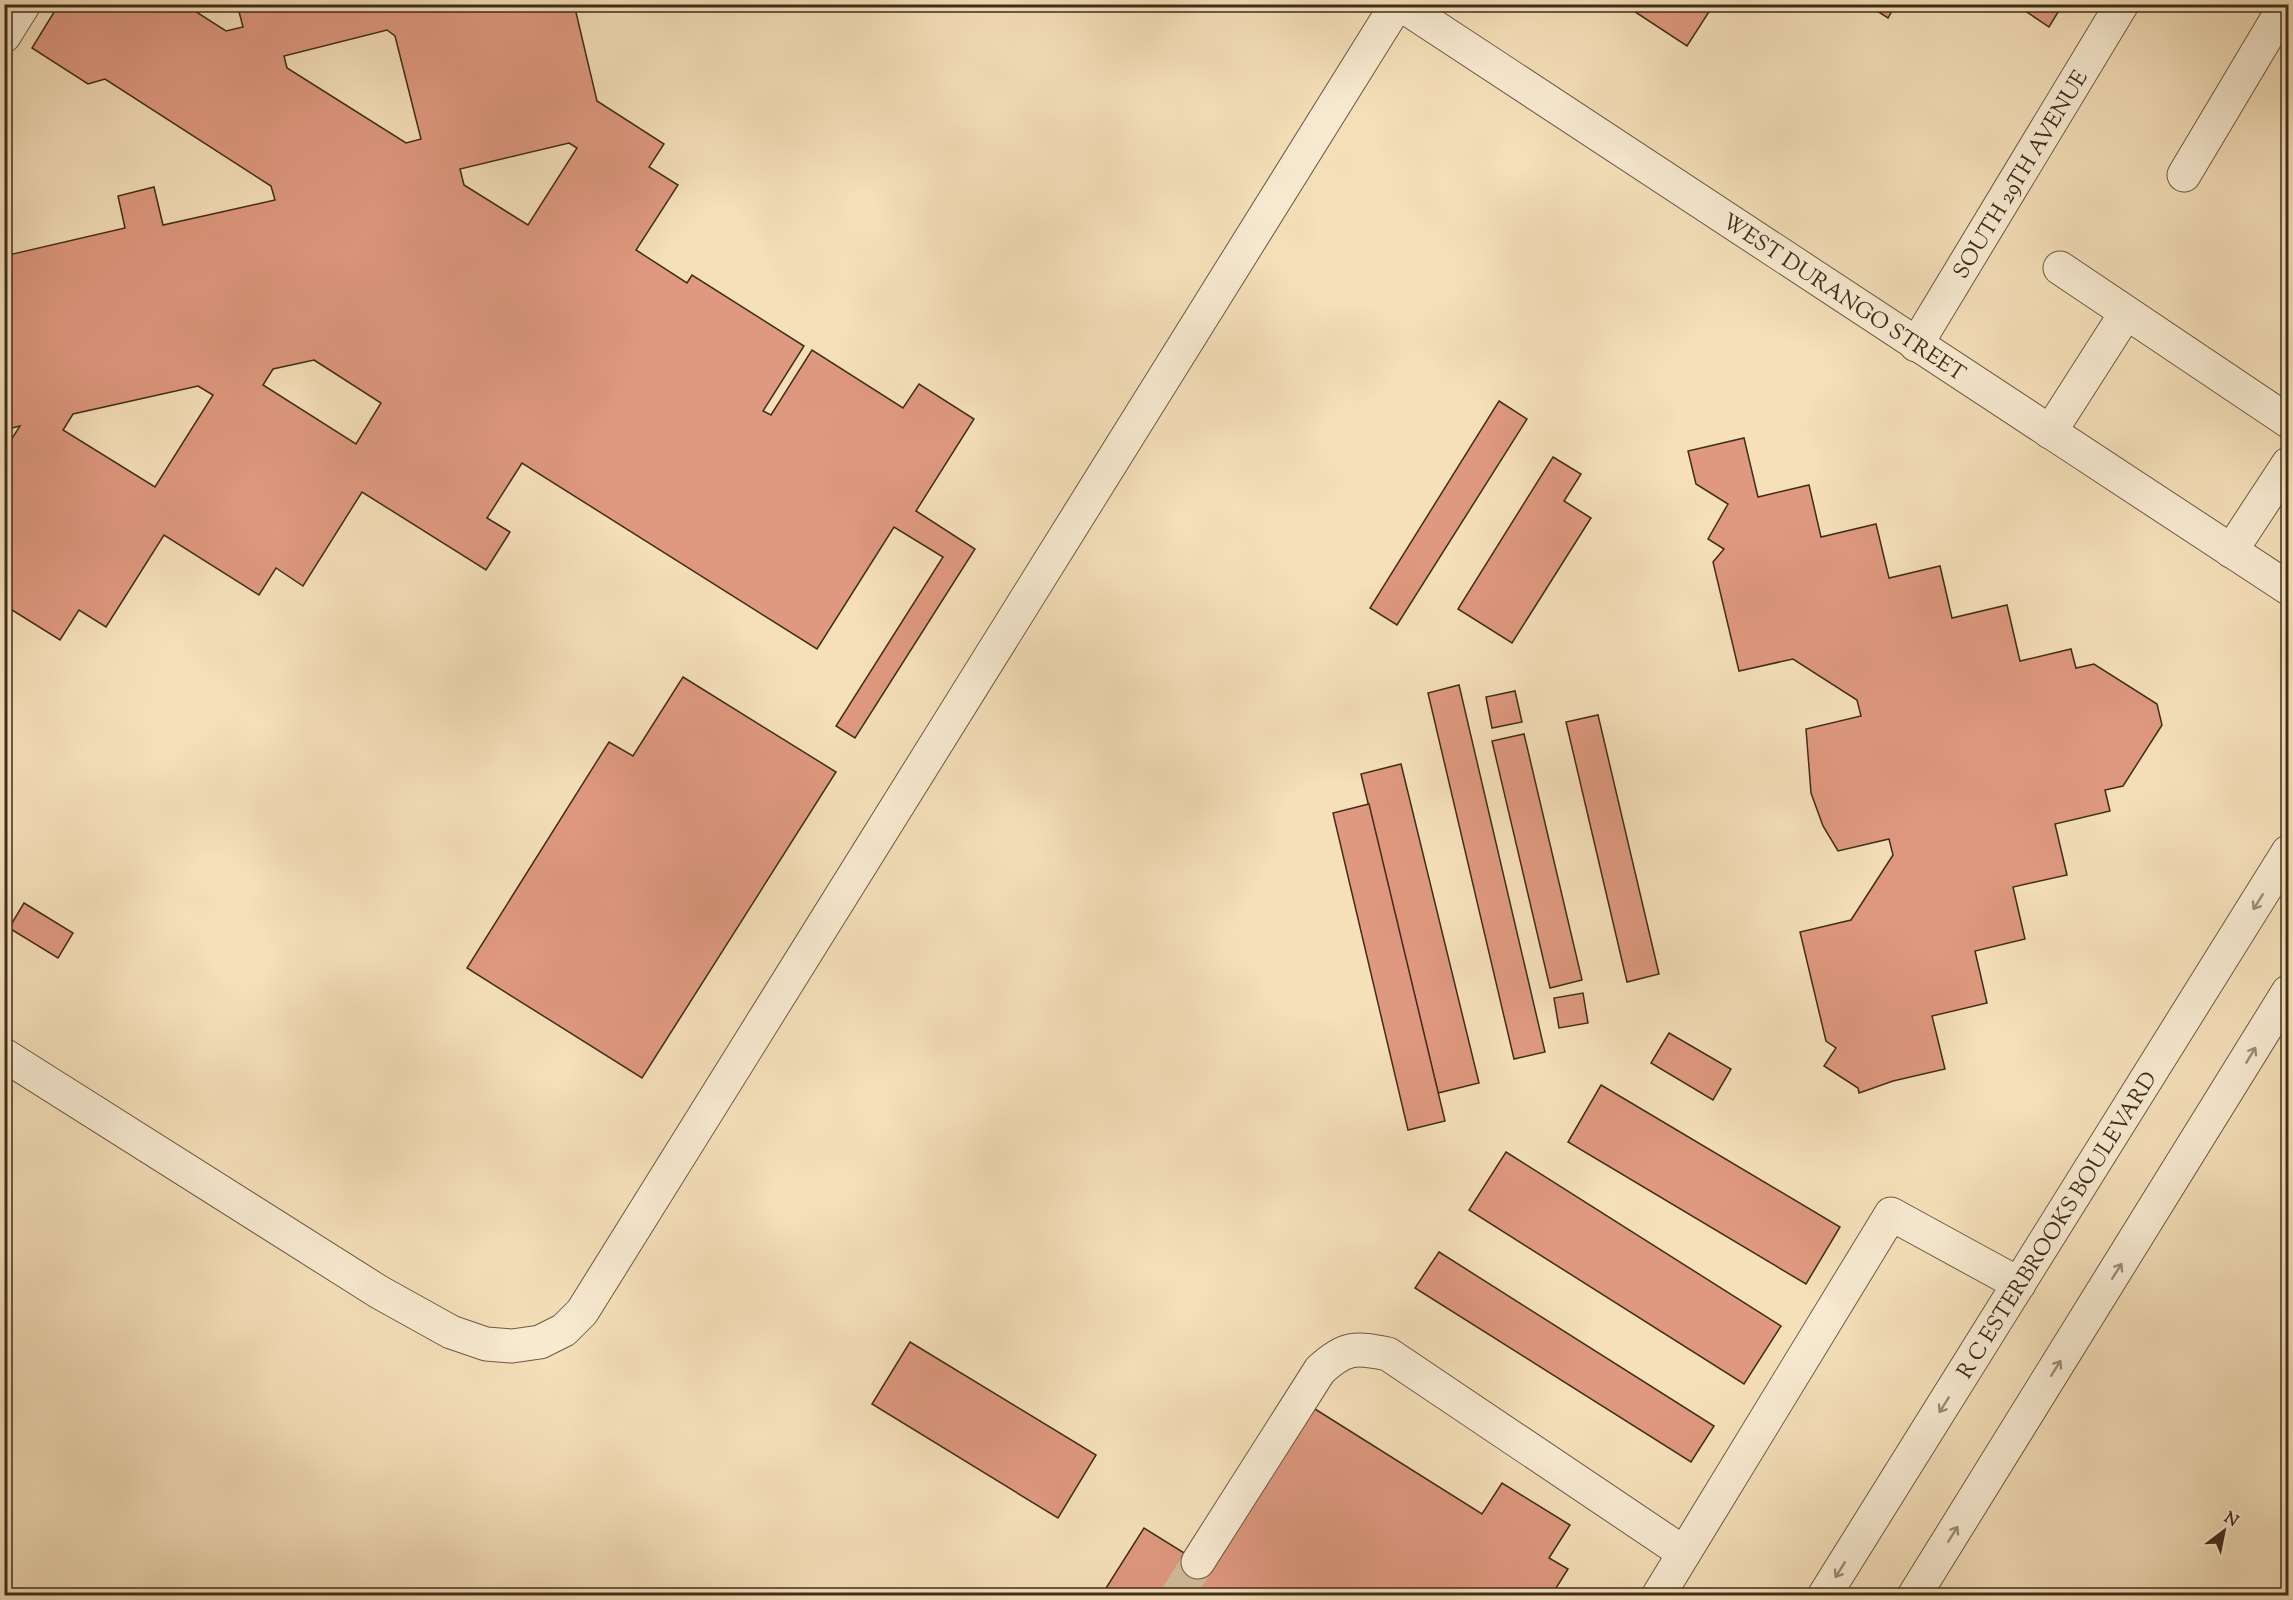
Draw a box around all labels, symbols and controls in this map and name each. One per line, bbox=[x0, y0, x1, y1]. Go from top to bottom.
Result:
street label: SOUTH 29TH AVENUE bbox=[1947, 65, 2097, 286]
street label: WEST DURANGO STREET bbox=[1715, 207, 1971, 391]
one-way arrow bbox=[2251, 893, 2263, 910]
one-way arrow bbox=[2245, 1047, 2257, 1064]
street label: R C ESTERBROOKS BOULEVARD bbox=[1950, 1066, 2166, 1386]
one-way arrow bbox=[2111, 1263, 2123, 1280]
one-way arrow bbox=[2050, 1360, 2062, 1377]
one-way arrow bbox=[1937, 1396, 1949, 1413]
north arrow bbox=[2194, 1501, 2254, 1561]
text: N bbox=[2219, 1507, 2242, 1534]
one-way arrow bbox=[1947, 1526, 1959, 1543]
one-way arrow bbox=[1833, 1561, 1845, 1578]

